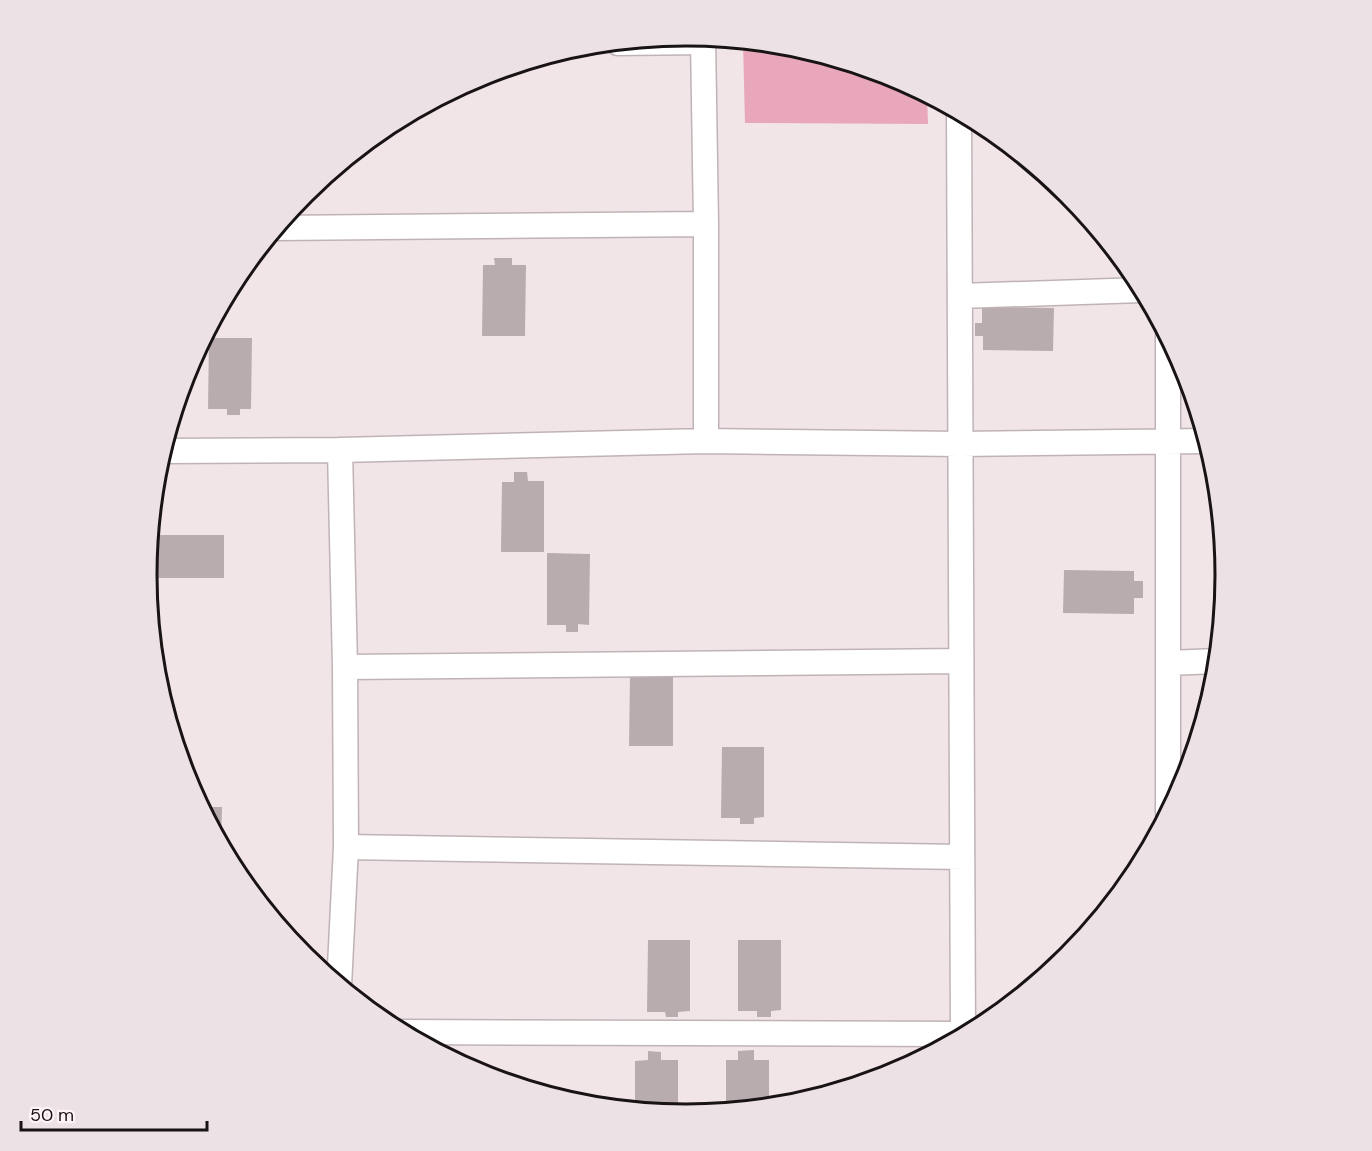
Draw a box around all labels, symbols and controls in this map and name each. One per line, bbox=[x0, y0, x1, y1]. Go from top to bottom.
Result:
scale bar bbox=[21, 1094, 207, 1132]
text: 50 m bbox=[30, 1103, 74, 1127]

